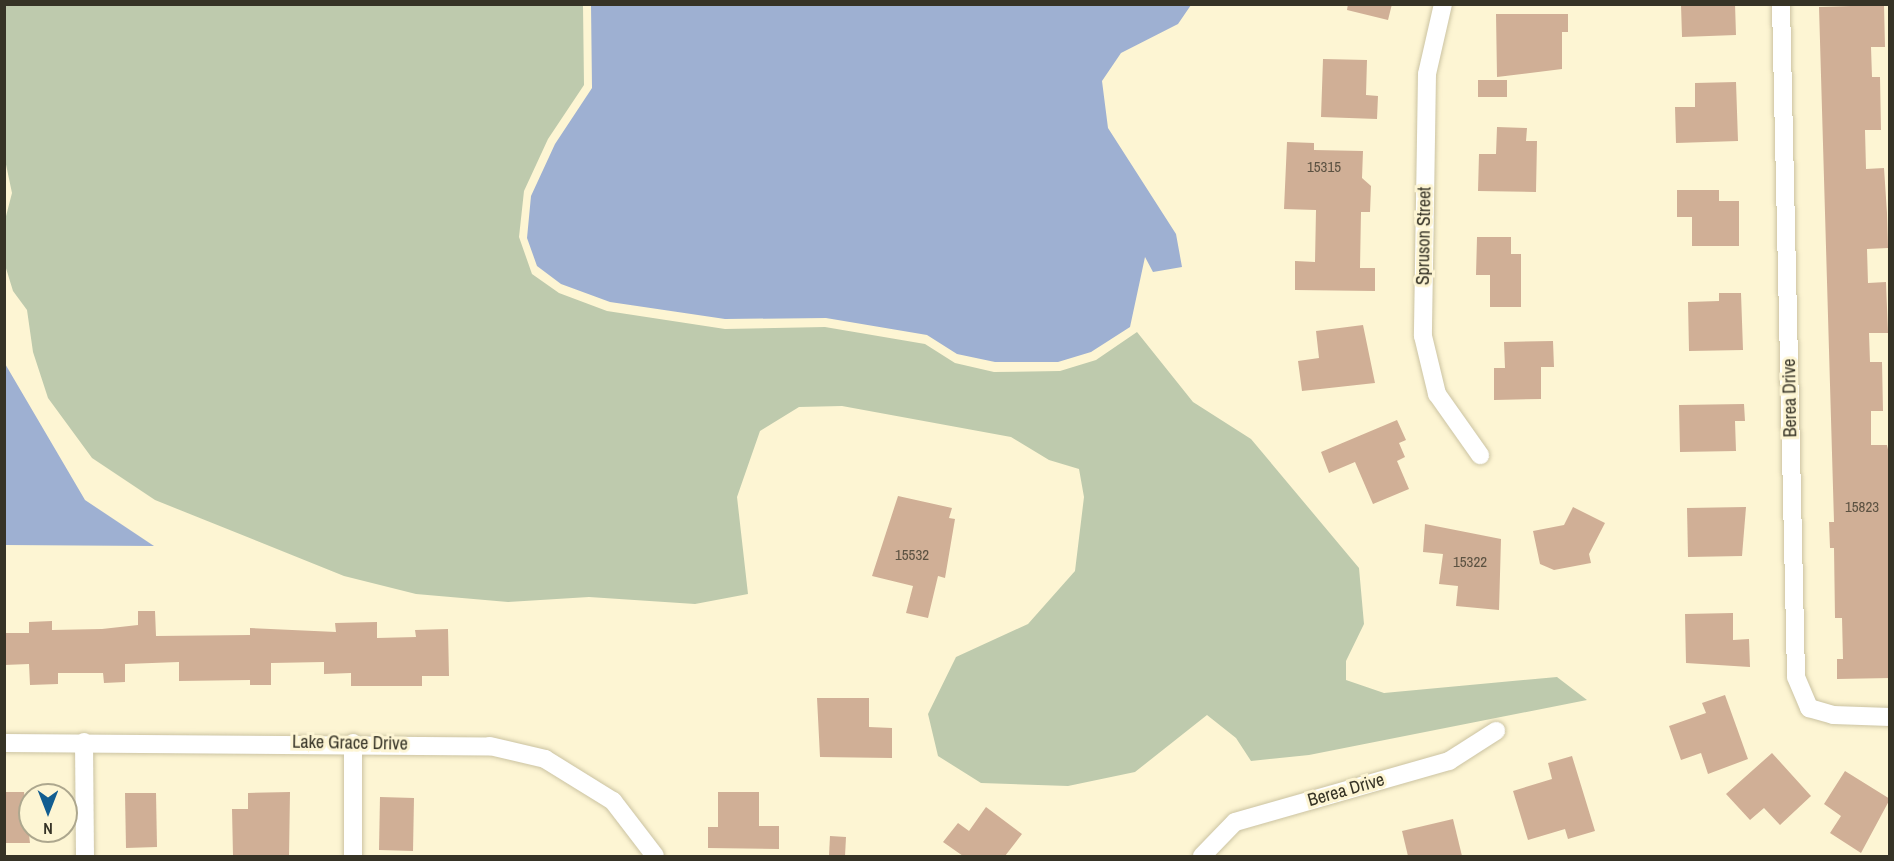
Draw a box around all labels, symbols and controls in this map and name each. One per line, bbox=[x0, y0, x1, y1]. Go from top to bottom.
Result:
house number: 15315 bbox=[1307, 158, 1341, 176]
street label: Spruson Street bbox=[1412, 187, 1436, 285]
street label: Berea Drive bbox=[1779, 358, 1801, 438]
house number: 15823 bbox=[1845, 498, 1879, 516]
house number: 15532 bbox=[895, 546, 929, 564]
house number: 15322 bbox=[1453, 553, 1487, 571]
street label: Lake Grace Drive bbox=[292, 731, 408, 755]
street label: Berea Drive bbox=[1305, 769, 1387, 811]
north arrow bbox=[18, 783, 78, 843]
text: N bbox=[43, 818, 53, 840]

